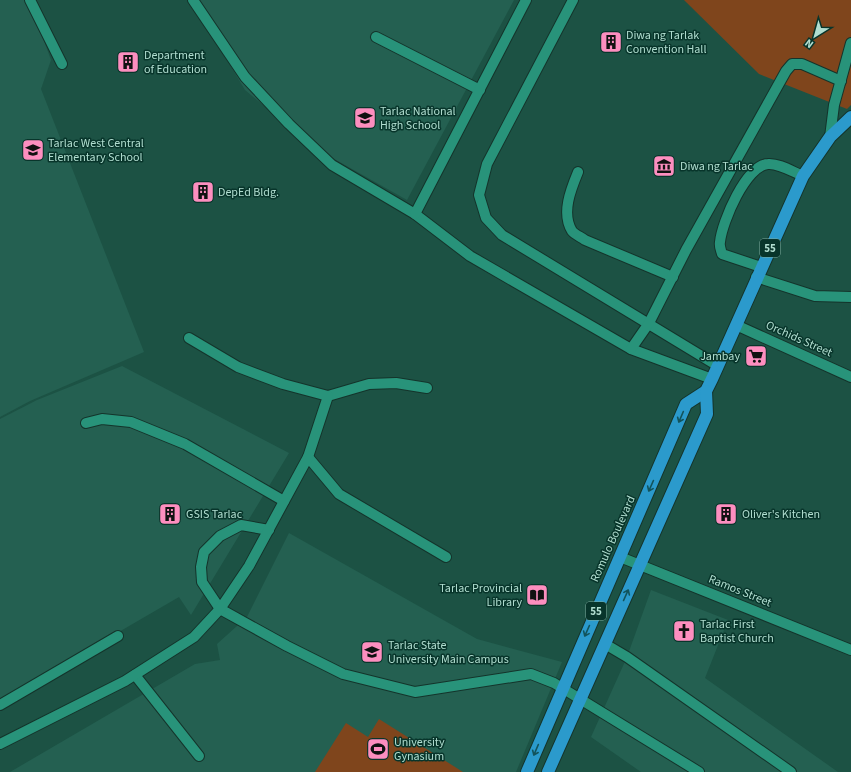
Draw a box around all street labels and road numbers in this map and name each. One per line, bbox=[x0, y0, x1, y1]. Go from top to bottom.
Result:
road number: 55 bbox=[760, 239, 780, 257]
street label: Orchids Street bbox=[763, 317, 835, 361]
street label: Romulo Boulevard bbox=[586, 493, 640, 585]
street label: Ramos Street bbox=[706, 571, 774, 611]
road number: 55 bbox=[586, 602, 606, 620]

